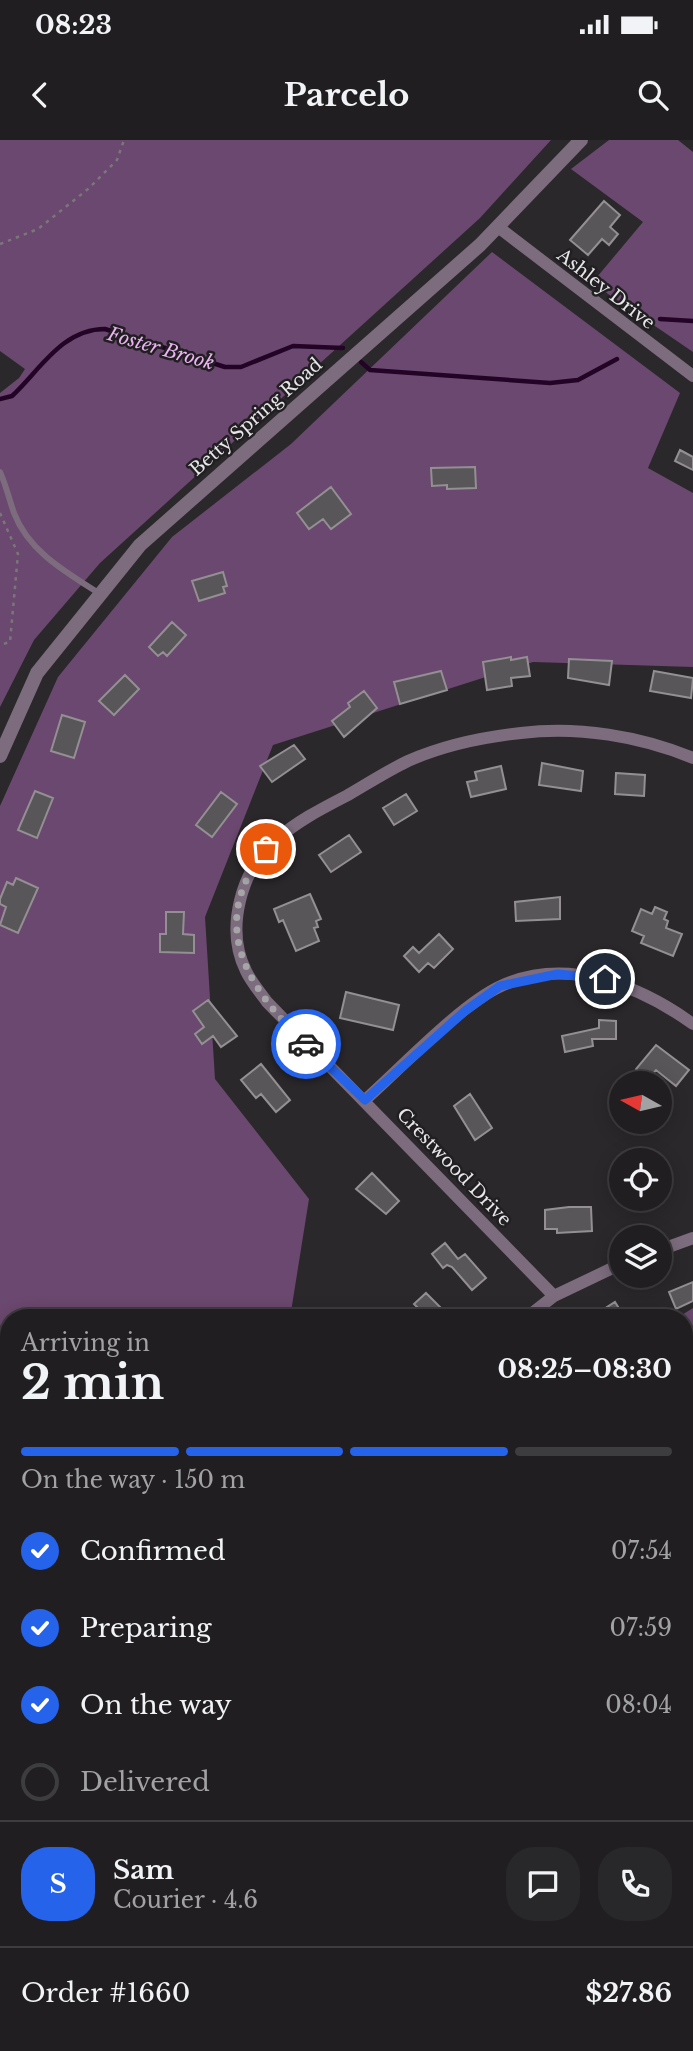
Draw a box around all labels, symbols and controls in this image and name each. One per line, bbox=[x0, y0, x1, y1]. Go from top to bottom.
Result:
text: 08:23 bbox=[35, 9, 112, 41]
text: Parcelo bbox=[284, 75, 409, 115]
icon: back bbox=[21, 76, 59, 114]
icon: search bbox=[634, 76, 672, 114]
street label: Ashley Drive bbox=[552, 243, 659, 334]
water label: Foster Brook bbox=[104, 322, 217, 375]
street label: Betty Spring Road bbox=[185, 353, 327, 481]
pin bbox=[236, 819, 296, 879]
icon: bag bbox=[247, 830, 285, 868]
pin bbox=[575, 949, 635, 1009]
icon: home bbox=[586, 960, 624, 998]
courier bbox=[271, 1009, 341, 1079]
icon: car bbox=[287, 1025, 325, 1063]
north arrow bbox=[609, 1071, 672, 1134]
map controls bbox=[609, 1071, 672, 1288]
street label: Crestwood Drive bbox=[392, 1103, 516, 1231]
button: locate bbox=[609, 1148, 672, 1211]
button: layers bbox=[609, 1225, 672, 1288]
text: Arriving in bbox=[21, 1329, 150, 1357]
text: 08:25–08:30 bbox=[497, 1353, 672, 1385]
text: 2 min bbox=[21, 1354, 164, 1411]
text: On the way · 150 m bbox=[21, 1466, 245, 1494]
icon: check bbox=[21, 1532, 59, 1570]
text: Confirmed bbox=[80, 1535, 225, 1567]
text: 07:54 bbox=[611, 1537, 672, 1565]
icon: check bbox=[21, 1609, 59, 1647]
text: Preparing bbox=[80, 1612, 212, 1644]
text: 07:59 bbox=[610, 1614, 672, 1642]
icon: check bbox=[21, 1686, 59, 1724]
text: On the way bbox=[80, 1689, 232, 1721]
text: 08:04 bbox=[605, 1691, 672, 1719]
text: Delivered bbox=[80, 1766, 210, 1798]
button: chat bbox=[506, 1847, 580, 1921]
button: phone bbox=[598, 1847, 672, 1921]
text: Sam bbox=[113, 1854, 174, 1886]
text: S bbox=[49, 1868, 67, 1900]
text: Courier · 4.6 bbox=[113, 1886, 258, 1914]
text: Order #1660 bbox=[21, 1977, 190, 2009]
text: $27.86 bbox=[586, 1977, 672, 2009]

